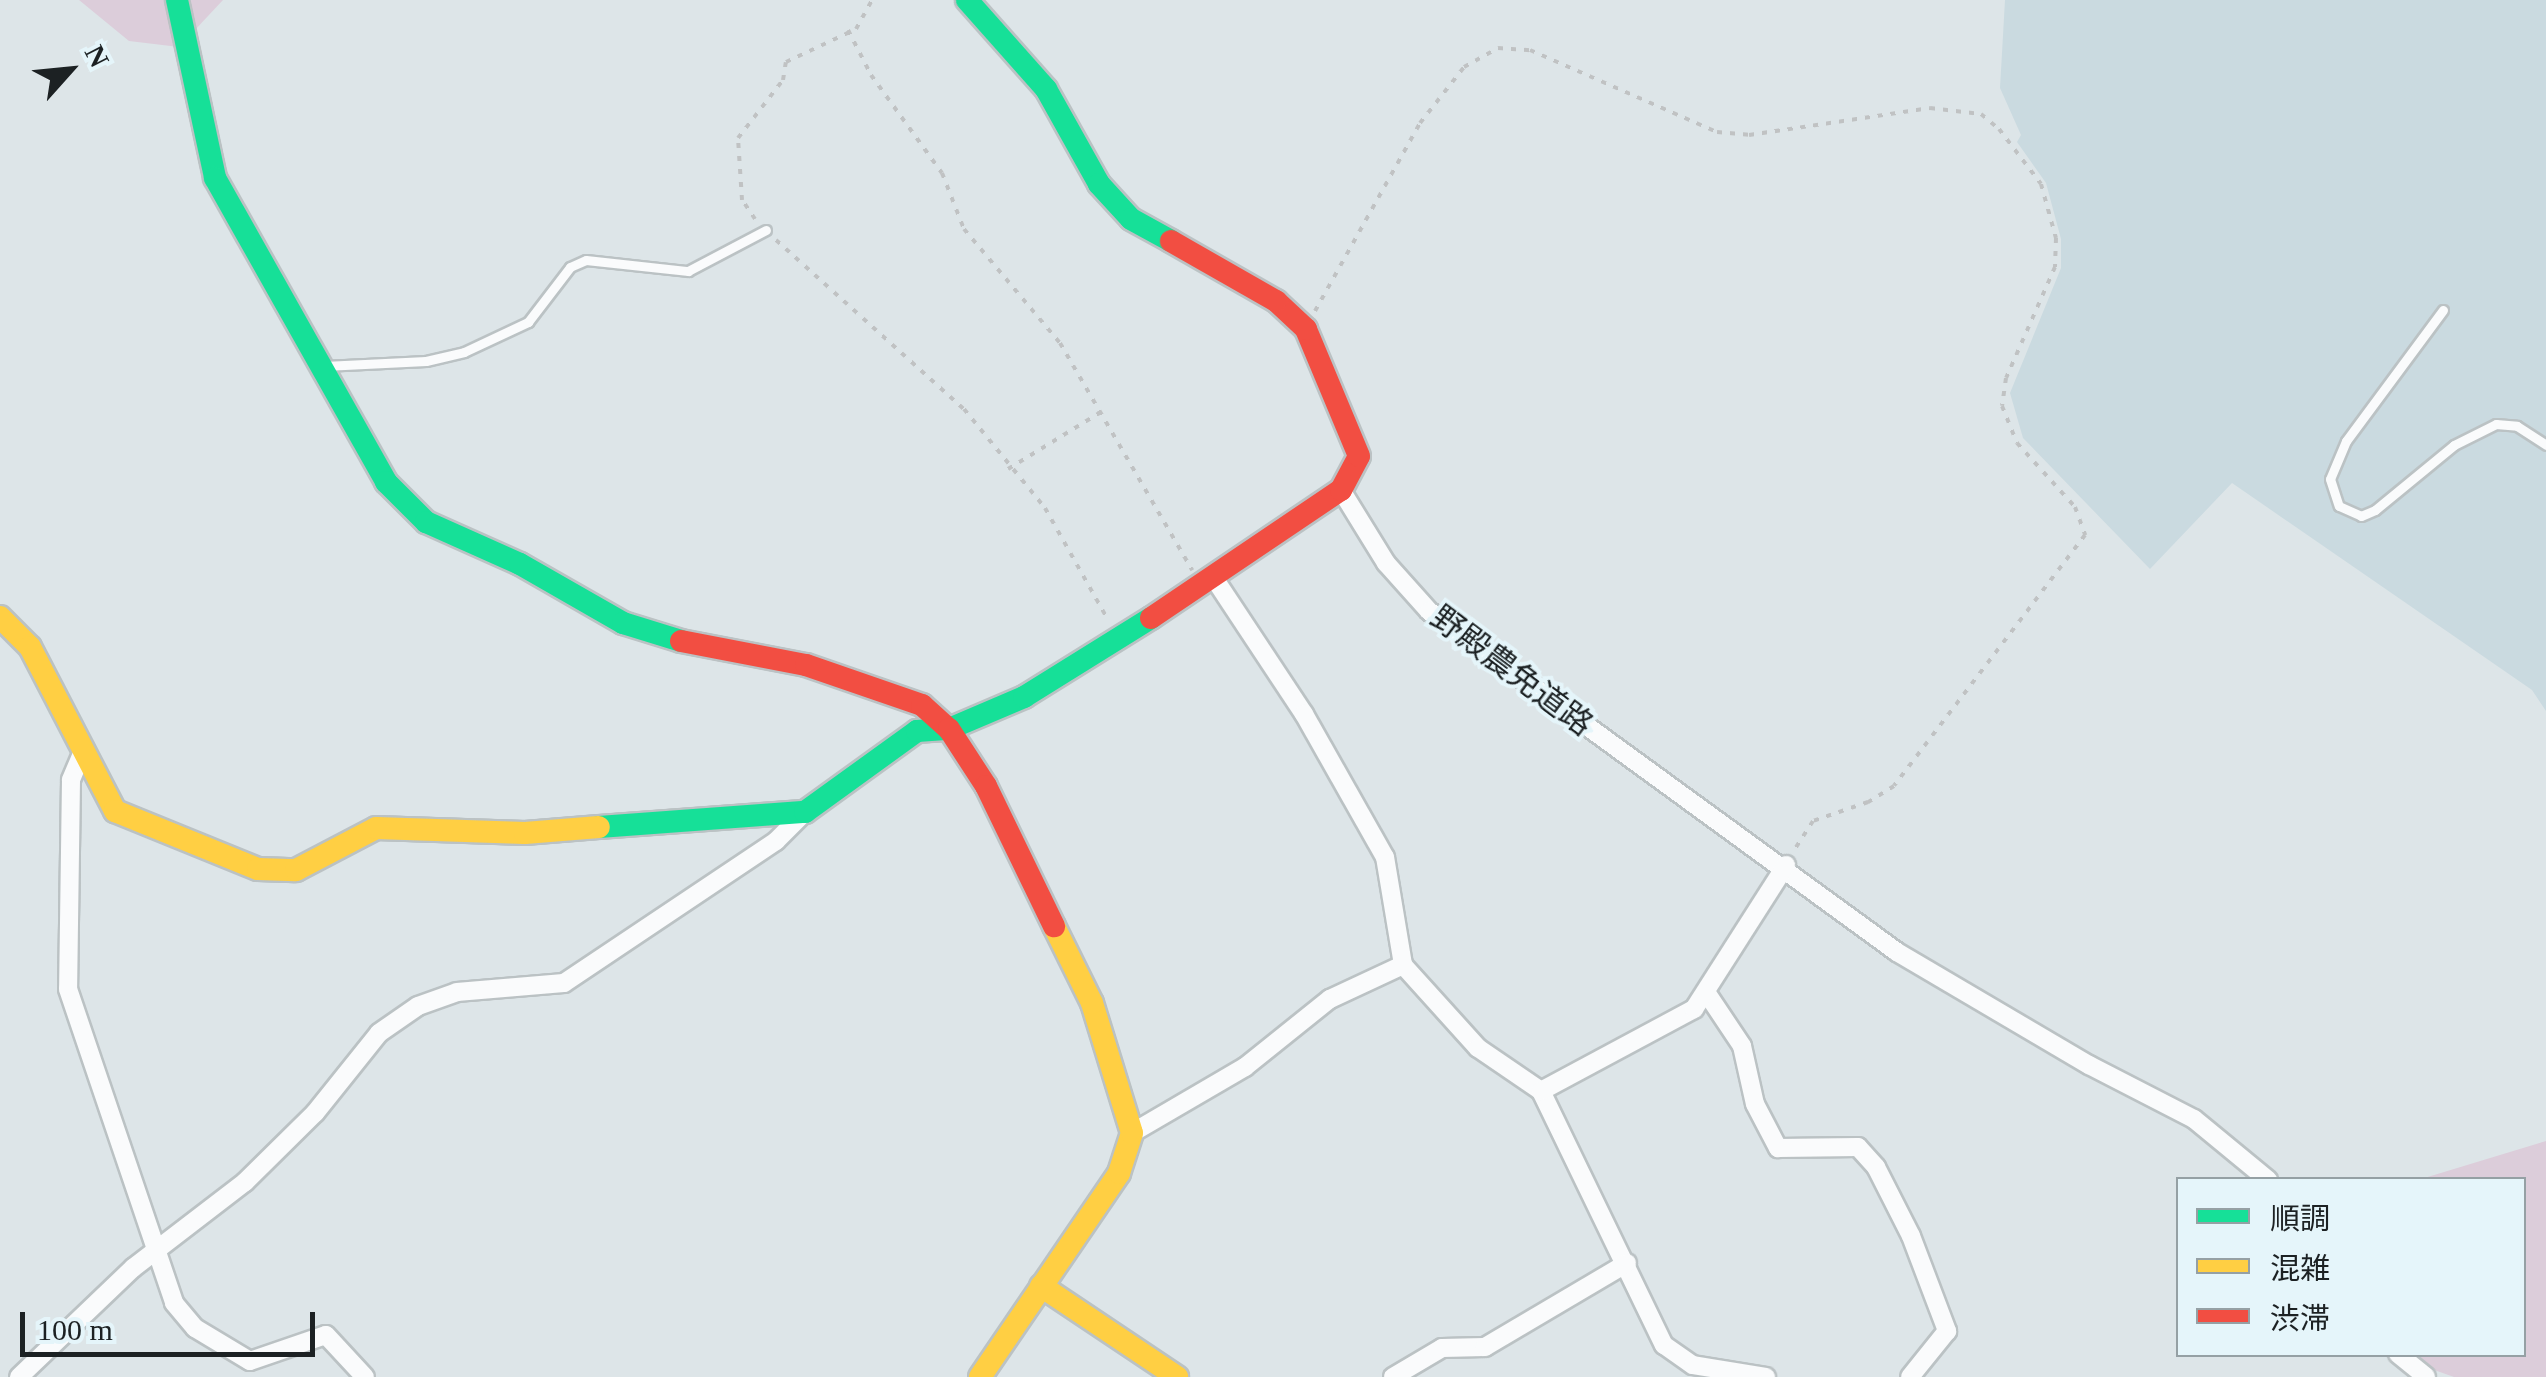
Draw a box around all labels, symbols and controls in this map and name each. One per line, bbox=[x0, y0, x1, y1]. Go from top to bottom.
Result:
north arrow bbox=[20, 20, 120, 120]
text: N bbox=[79, 40, 116, 72]
street label: 野殿農免道路 bbox=[1424, 598, 1600, 744]
legend bbox=[2176, 1177, 2526, 1357]
text: 順調 bbox=[2270, 1202, 2330, 1235]
text: 混雑 bbox=[2270, 1252, 2330, 1285]
scale bar bbox=[25, 1292, 320, 1354]
text: 渋滞 bbox=[2270, 1302, 2330, 1335]
text: 100 m bbox=[37, 1313, 113, 1346]

